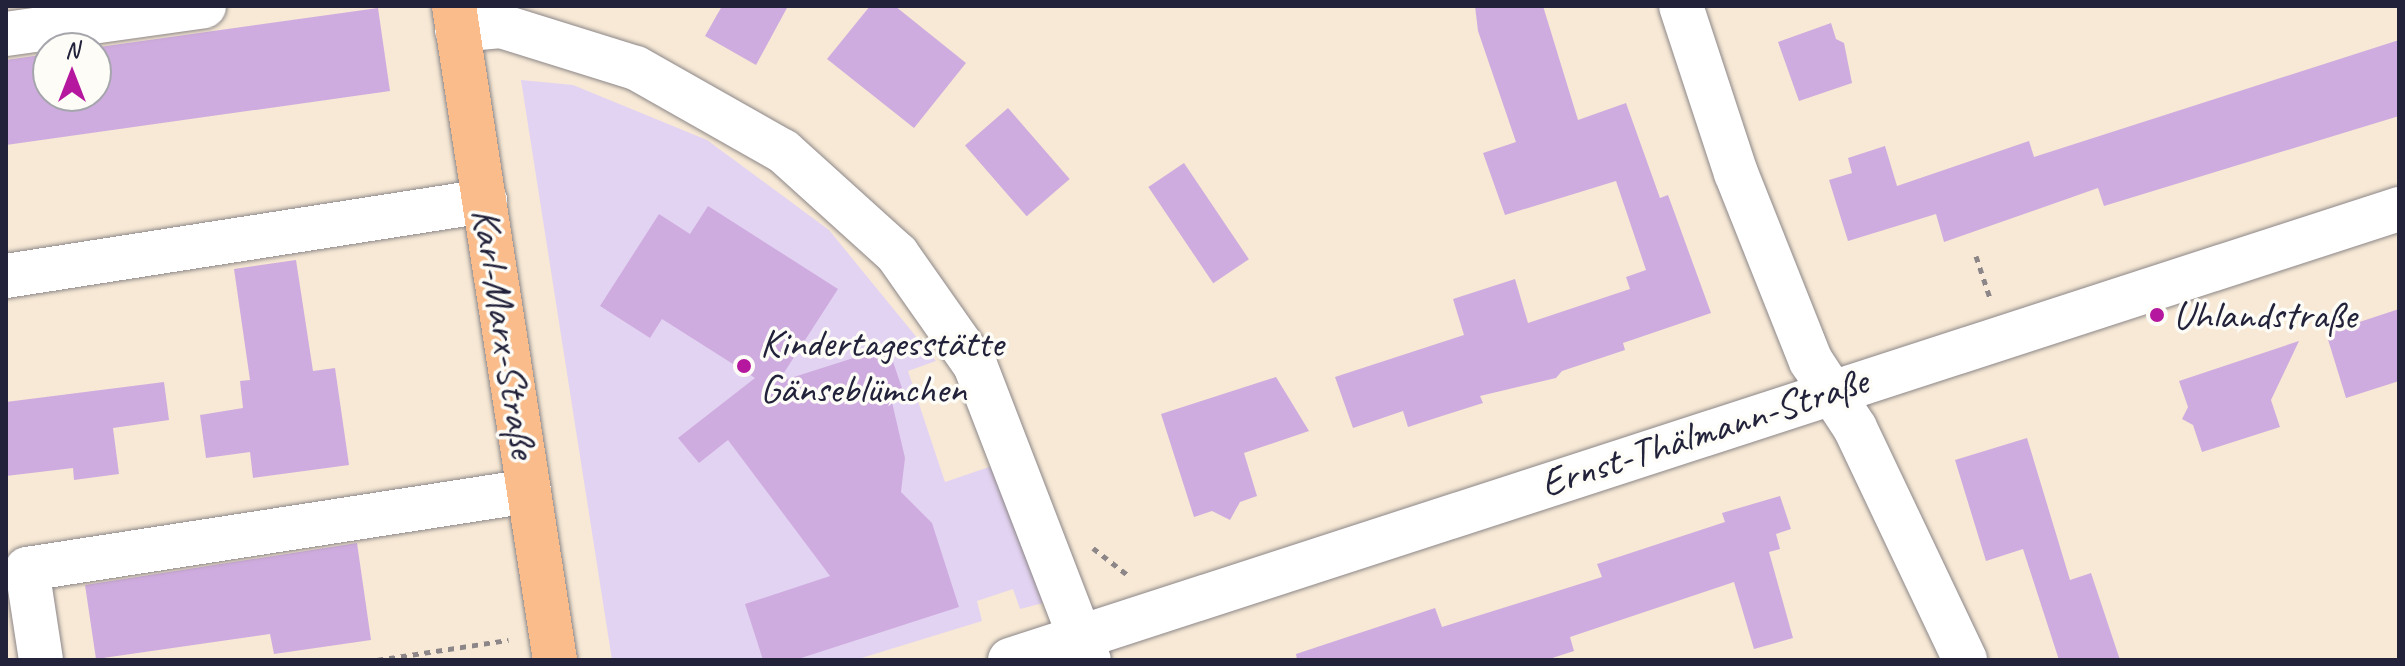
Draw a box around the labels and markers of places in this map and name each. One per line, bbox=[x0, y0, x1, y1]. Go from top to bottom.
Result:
place label: Uhlandstraße bbox=[2173, 291, 2356, 339]
marker: Uhlandstraße bbox=[2148, 306, 2166, 324]
place label: Kindertagesstätte Gänseblümchen bbox=[760, 319, 1003, 413]
marker: Kindertagesstätte Gänseblümchen bbox=[735, 357, 753, 375]

